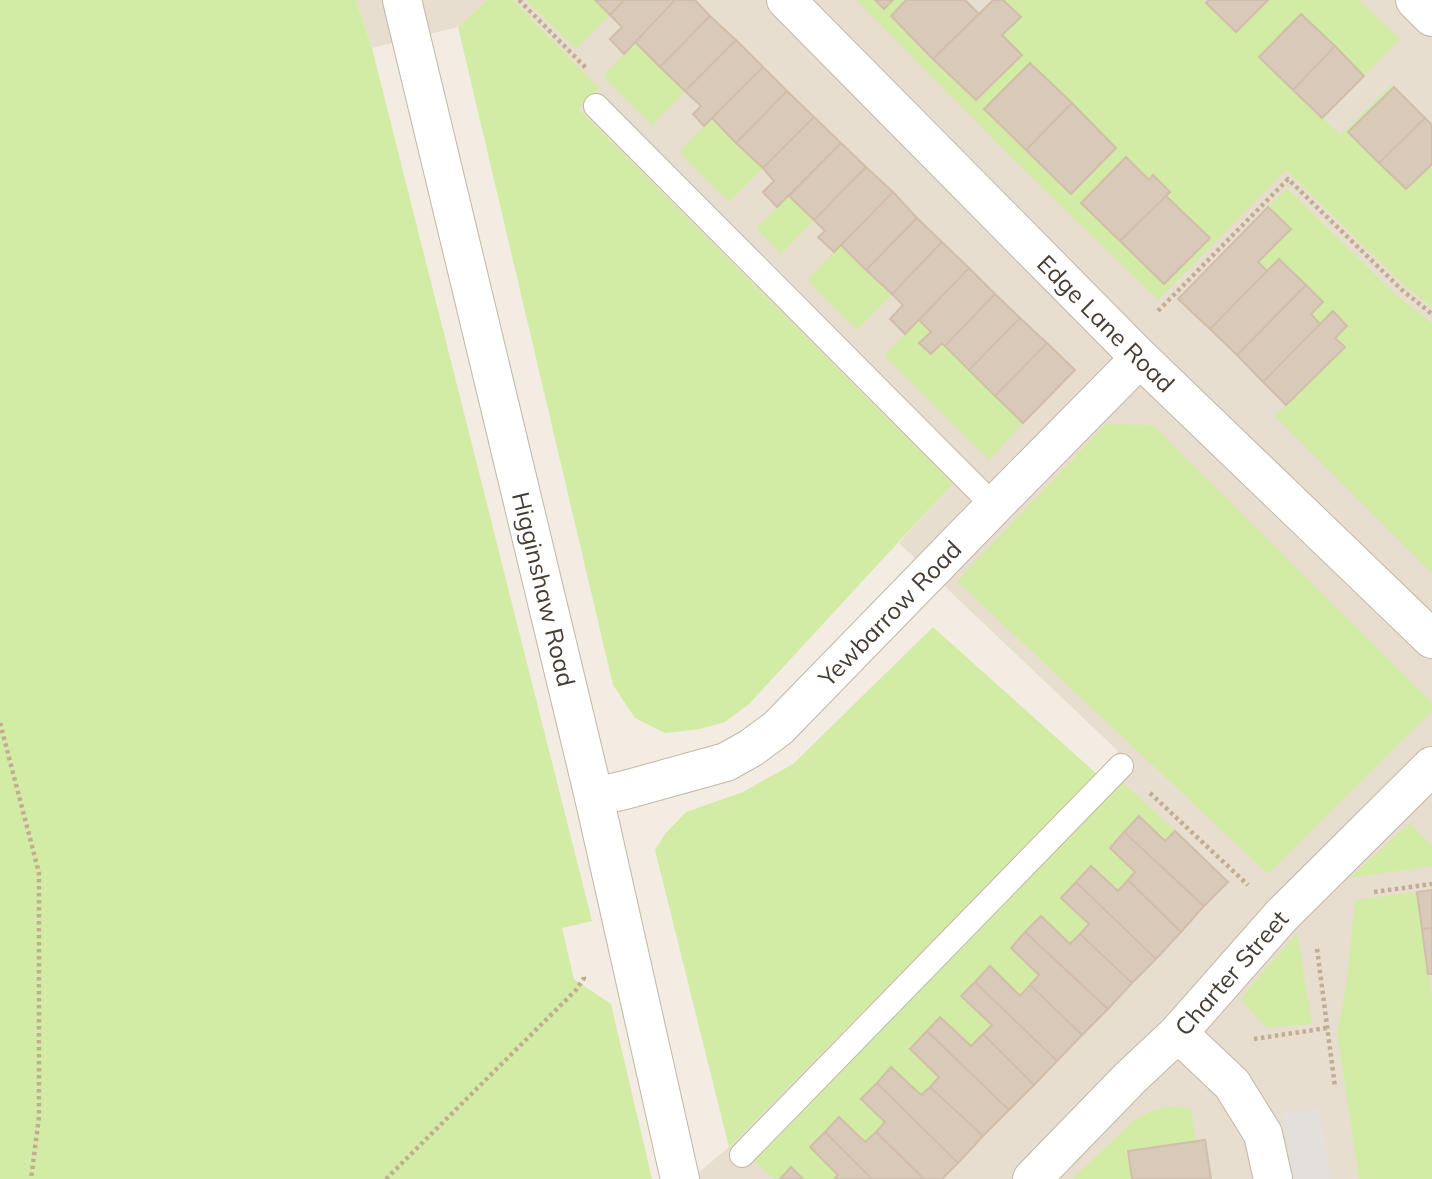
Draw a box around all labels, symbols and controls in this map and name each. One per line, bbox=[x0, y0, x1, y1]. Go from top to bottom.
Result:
street label: Edge Lane Road bbox=[1031, 248, 1181, 398]
street label: Higginshaw Road bbox=[506, 489, 582, 689]
street label: Yewbarrow Road bbox=[811, 534, 967, 693]
street label: Charter Street bbox=[1168, 904, 1294, 1041]

